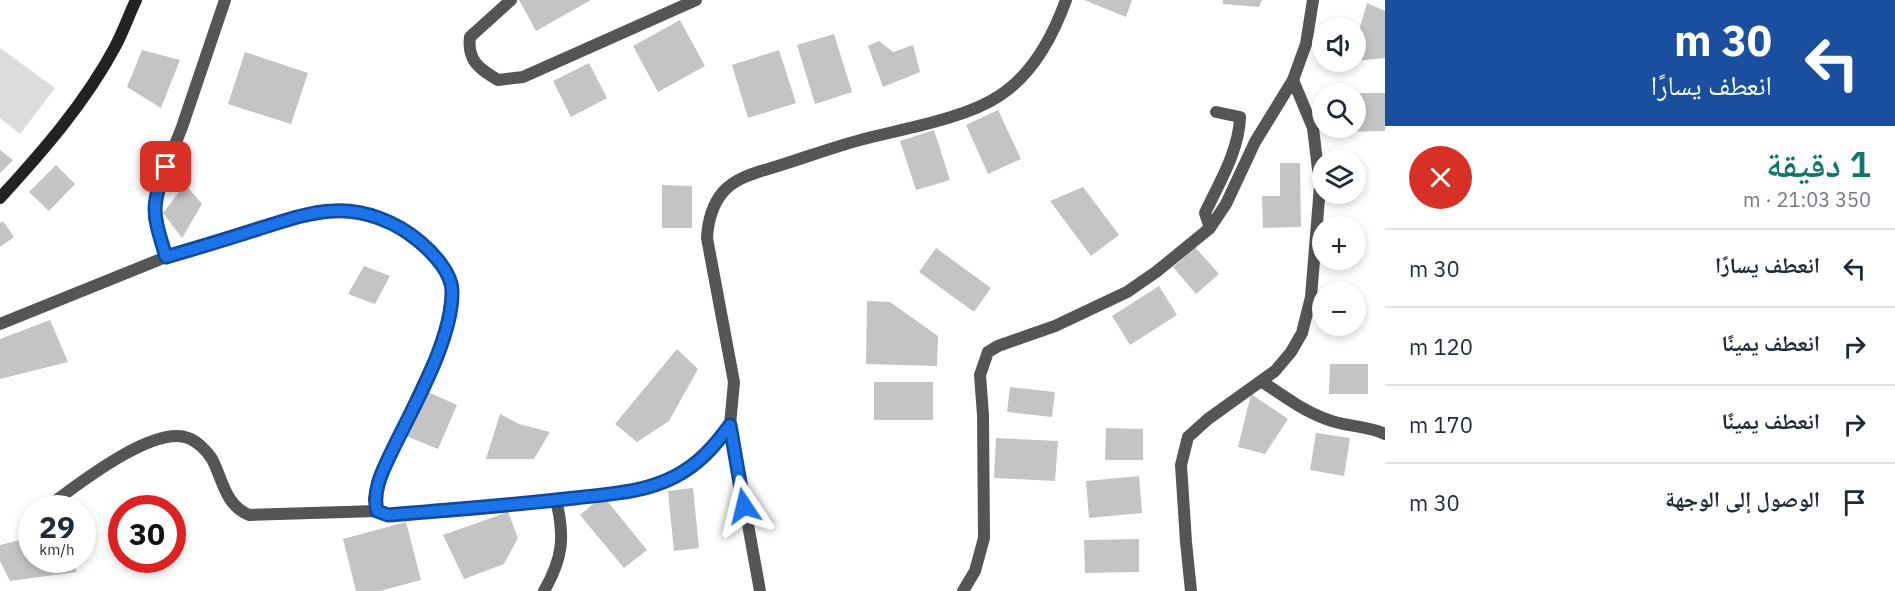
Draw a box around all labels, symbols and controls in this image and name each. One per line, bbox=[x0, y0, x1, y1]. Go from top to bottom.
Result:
text: 30 m bbox=[1674, 13, 1772, 68]
map controls bbox=[1312, 18, 1366, 336]
button: sound bbox=[1312, 18, 1366, 72]
icon: left bbox=[1793, 24, 1871, 102]
text: انعطف يسارًا bbox=[1651, 67, 1772, 102]
button: search bbox=[1312, 84, 1366, 138]
text: 1 دقيقة bbox=[1766, 140, 1871, 187]
pin bbox=[140, 141, 191, 192]
button: close bbox=[1409, 146, 1472, 209]
icon: arrive bbox=[149, 150, 182, 183]
button: layers bbox=[1312, 150, 1366, 204]
text: 350 m · 21:03 bbox=[1743, 186, 1871, 213]
button: + bbox=[1312, 216, 1366, 270]
text: انعطف يسارًا bbox=[1715, 250, 1820, 279]
icon: left bbox=[1838, 252, 1871, 285]
text: 30 m bbox=[1409, 254, 1460, 283]
button: − bbox=[1312, 282, 1366, 336]
text: انعطف يمينًا bbox=[1722, 328, 1820, 357]
icon: right bbox=[1838, 330, 1871, 363]
text: 120 m bbox=[1409, 332, 1473, 361]
text: انعطف يمينًا bbox=[1722, 406, 1820, 435]
icon: right bbox=[1838, 408, 1871, 441]
text: 170 m bbox=[1409, 410, 1473, 439]
position arrow bbox=[712, 474, 776, 538]
text: الوصول إلى الوجهة bbox=[1665, 484, 1820, 513]
icon: arrive bbox=[1838, 486, 1871, 519]
text: 30 m bbox=[1409, 488, 1460, 517]
speed limit sign: 30 bbox=[108, 495, 186, 573]
text: 29 bbox=[39, 507, 75, 546]
text: km/h bbox=[39, 540, 75, 559]

